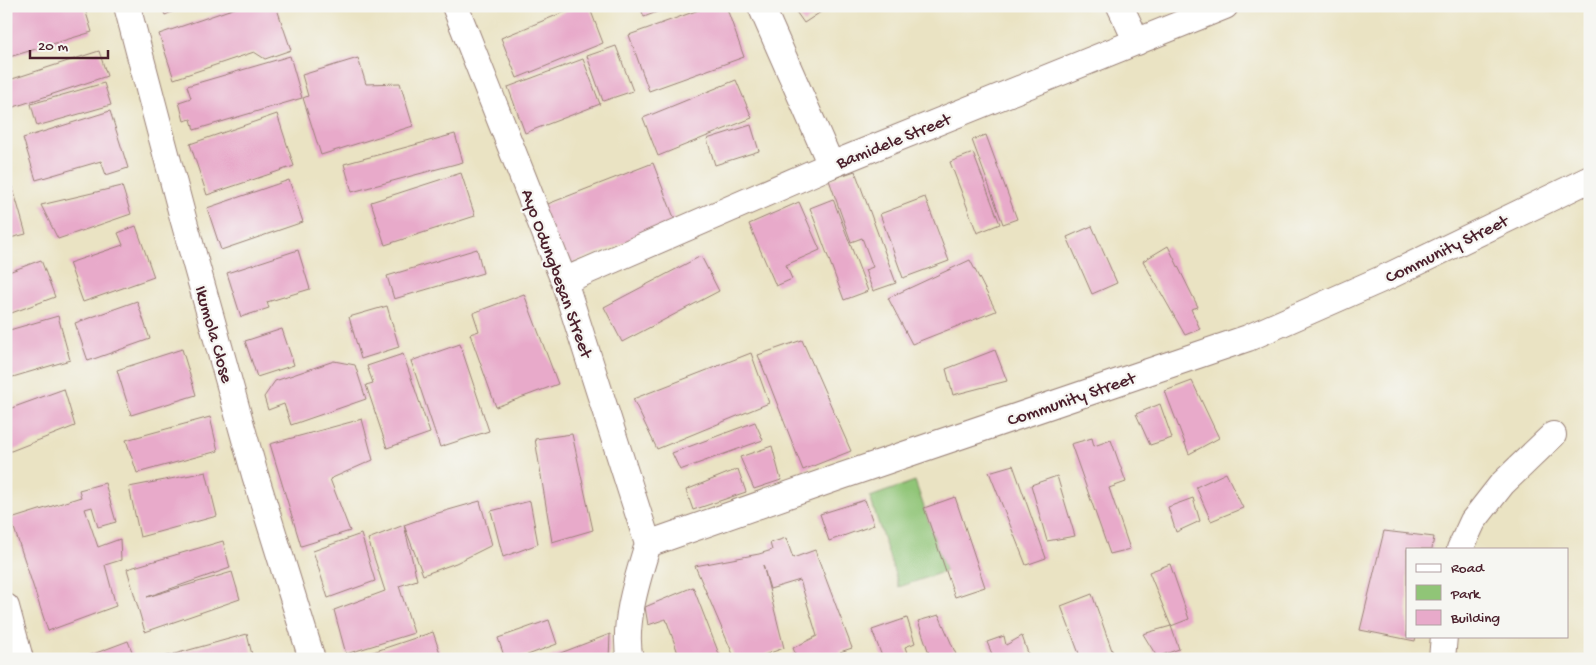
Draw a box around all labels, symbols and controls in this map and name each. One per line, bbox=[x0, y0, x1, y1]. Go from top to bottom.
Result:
scale bar bbox=[30, 28, 108, 60]
text: 20 m bbox=[38, 38, 68, 56]
street label: Bamidele Street bbox=[833, 109, 956, 175]
street label: Ayo Odungbesan Street bbox=[515, 187, 597, 363]
street label: Community Street bbox=[1382, 211, 1513, 289]
street label: Ikumola Close bbox=[189, 284, 237, 386]
street label: Community Street bbox=[1005, 368, 1140, 432]
legend bbox=[1406, 548, 1568, 638]
text: Road bbox=[1451, 560, 1485, 578]
text: Park bbox=[1450, 586, 1481, 604]
text: Building bbox=[1450, 610, 1500, 628]

